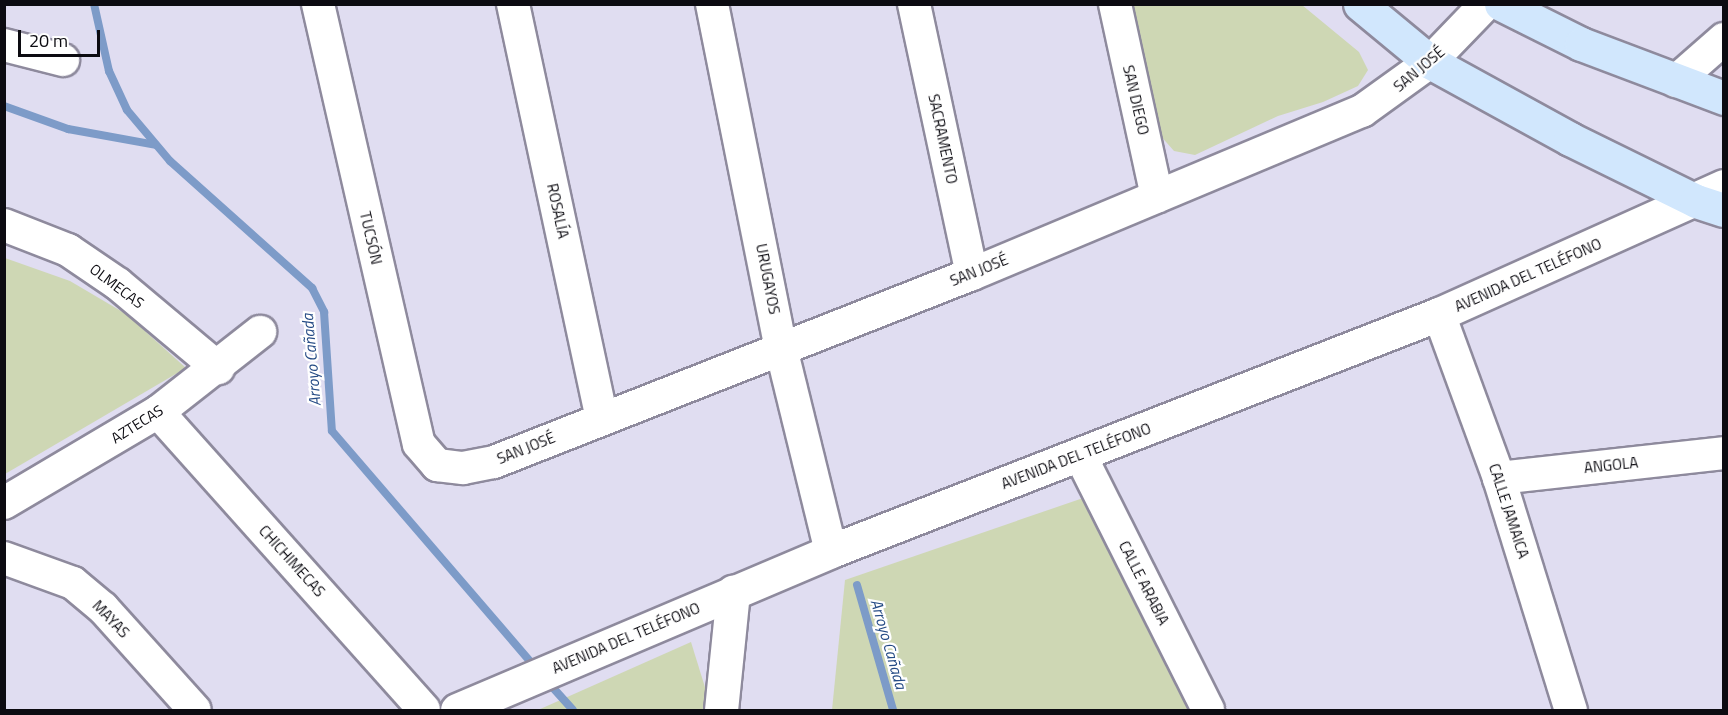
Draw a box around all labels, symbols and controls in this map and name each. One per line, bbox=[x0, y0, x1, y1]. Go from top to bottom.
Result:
scale bar bbox=[21, 18, 104, 56]
text: 20 m bbox=[29, 27, 68, 54]
street label: SAN JOSÉ bbox=[1390, 42, 1448, 96]
street label: SAN DIEGO bbox=[1119, 63, 1153, 137]
street label: SACRAMENTO bbox=[925, 92, 961, 186]
street label: ROSALÍA bbox=[543, 182, 573, 240]
street label: TUCSÓN bbox=[356, 210, 386, 266]
street label: AVENIDA DEL TELÉFONO bbox=[1452, 234, 1604, 316]
street label: URUGAYOS bbox=[752, 242, 784, 316]
street label: SAN JOSÉ bbox=[947, 250, 1011, 290]
street label: OLMECAS bbox=[86, 260, 148, 312]
water label: Arroyo Cañada bbox=[297, 313, 325, 407]
street label: AZTECAS bbox=[108, 401, 166, 447]
street label: AVENIDA DEL TELÉFONO bbox=[999, 419, 1153, 493]
street label: SAN JOSÉ bbox=[494, 428, 558, 468]
street label: ANGOLA bbox=[1583, 453, 1639, 477]
street label: CALLE JAMAICA bbox=[1485, 461, 1533, 561]
street label: CHICHIMECAS bbox=[255, 522, 329, 600]
street label: CALLE ARABIA bbox=[1115, 538, 1173, 628]
street label: MAYAS bbox=[89, 597, 133, 641]
water label: Arroyo Cañada bbox=[867, 597, 911, 691]
street label: AVENIDA DEL TELÉFONO bbox=[549, 599, 703, 677]

